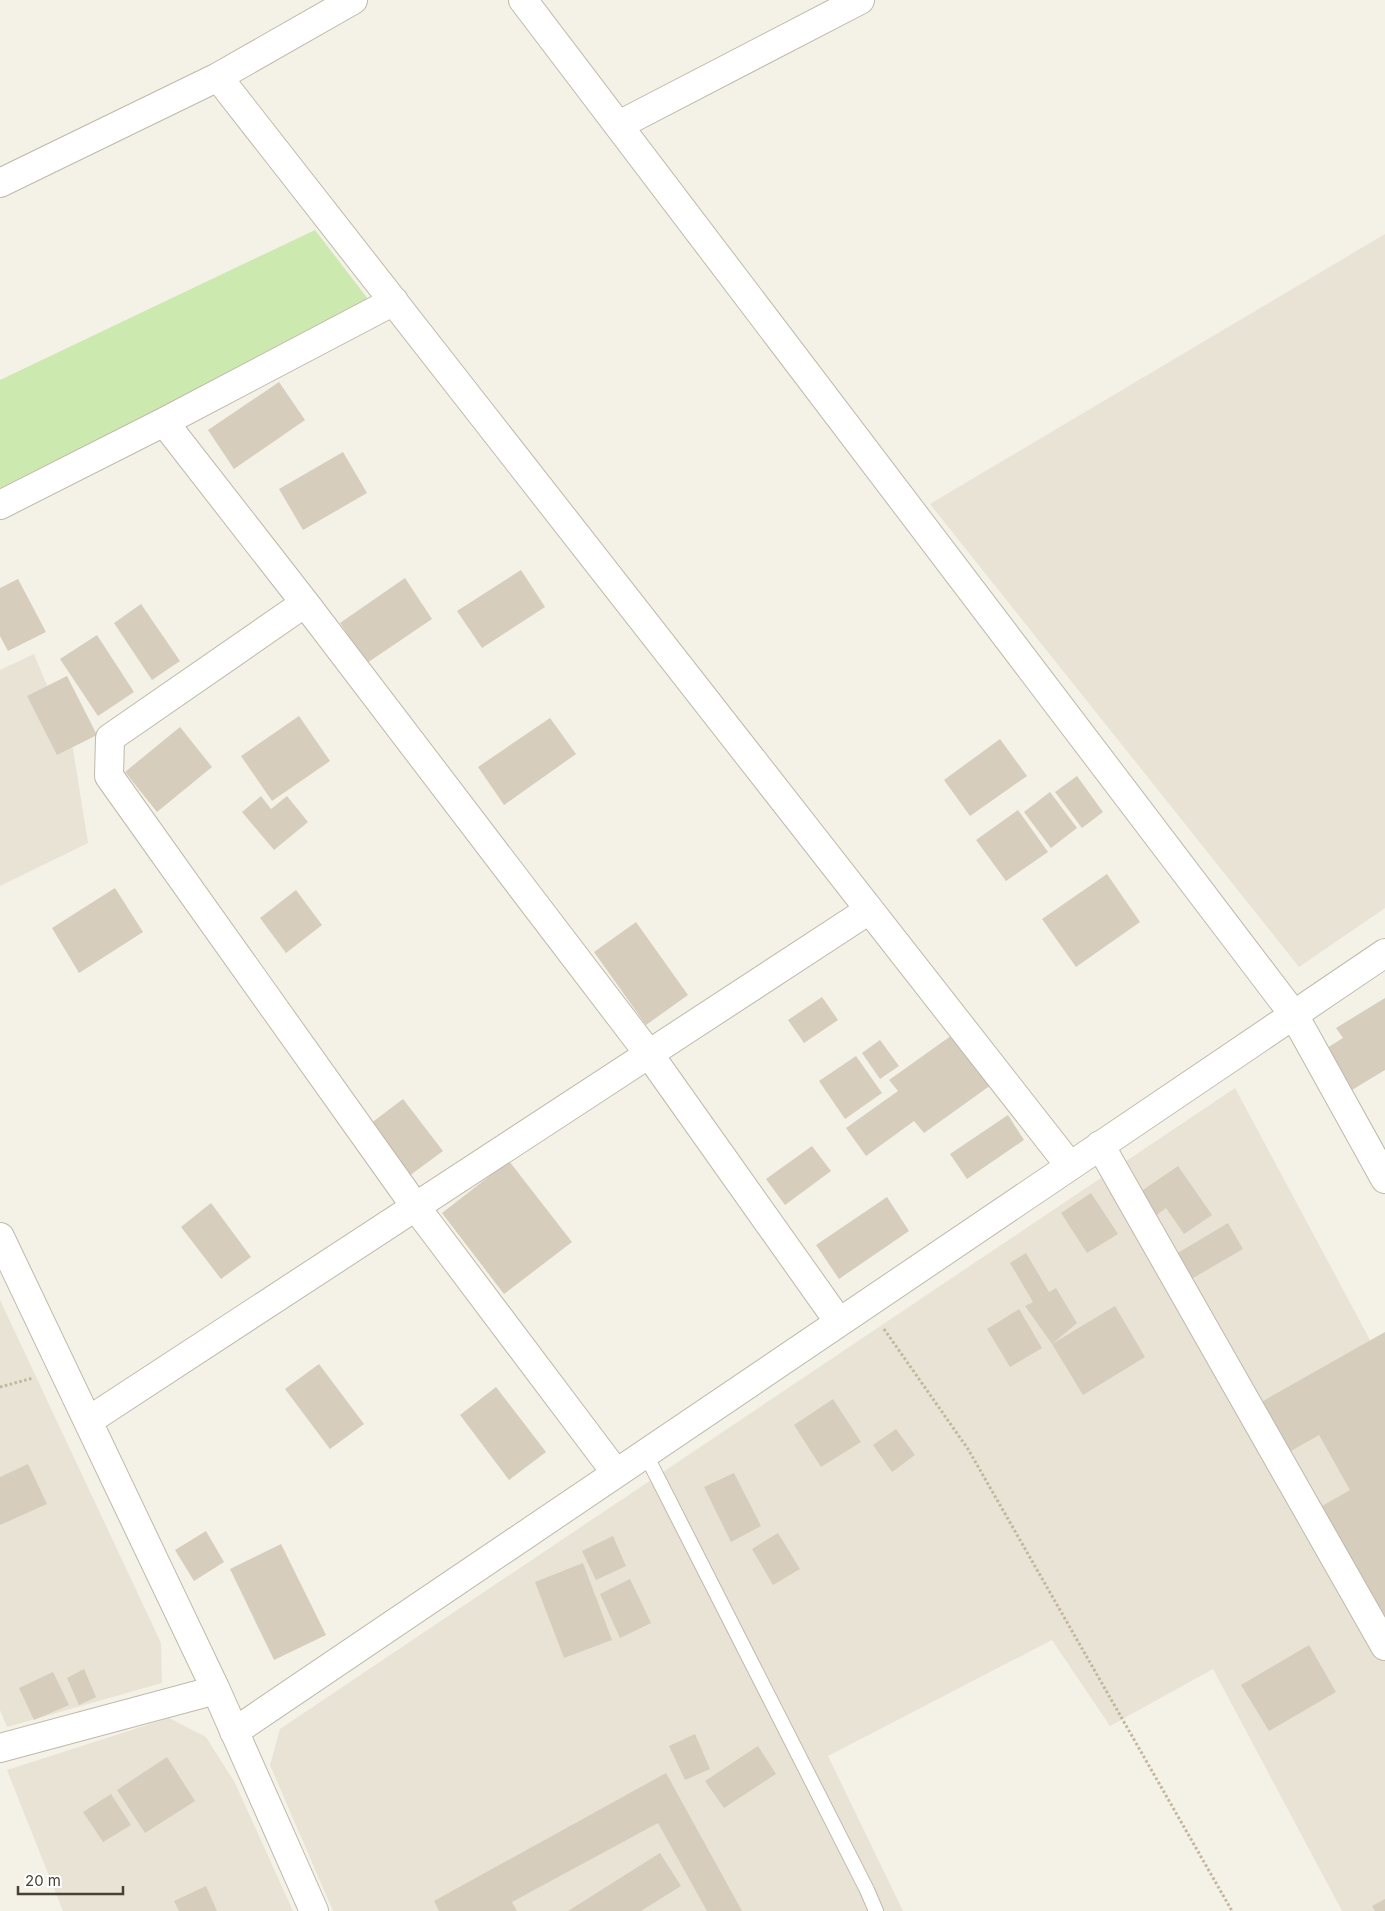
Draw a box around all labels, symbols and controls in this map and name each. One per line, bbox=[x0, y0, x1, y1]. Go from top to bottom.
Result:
scale bar bbox=[18, 1864, 122, 1896]
text: 20 m bbox=[25, 1871, 61, 1890]

